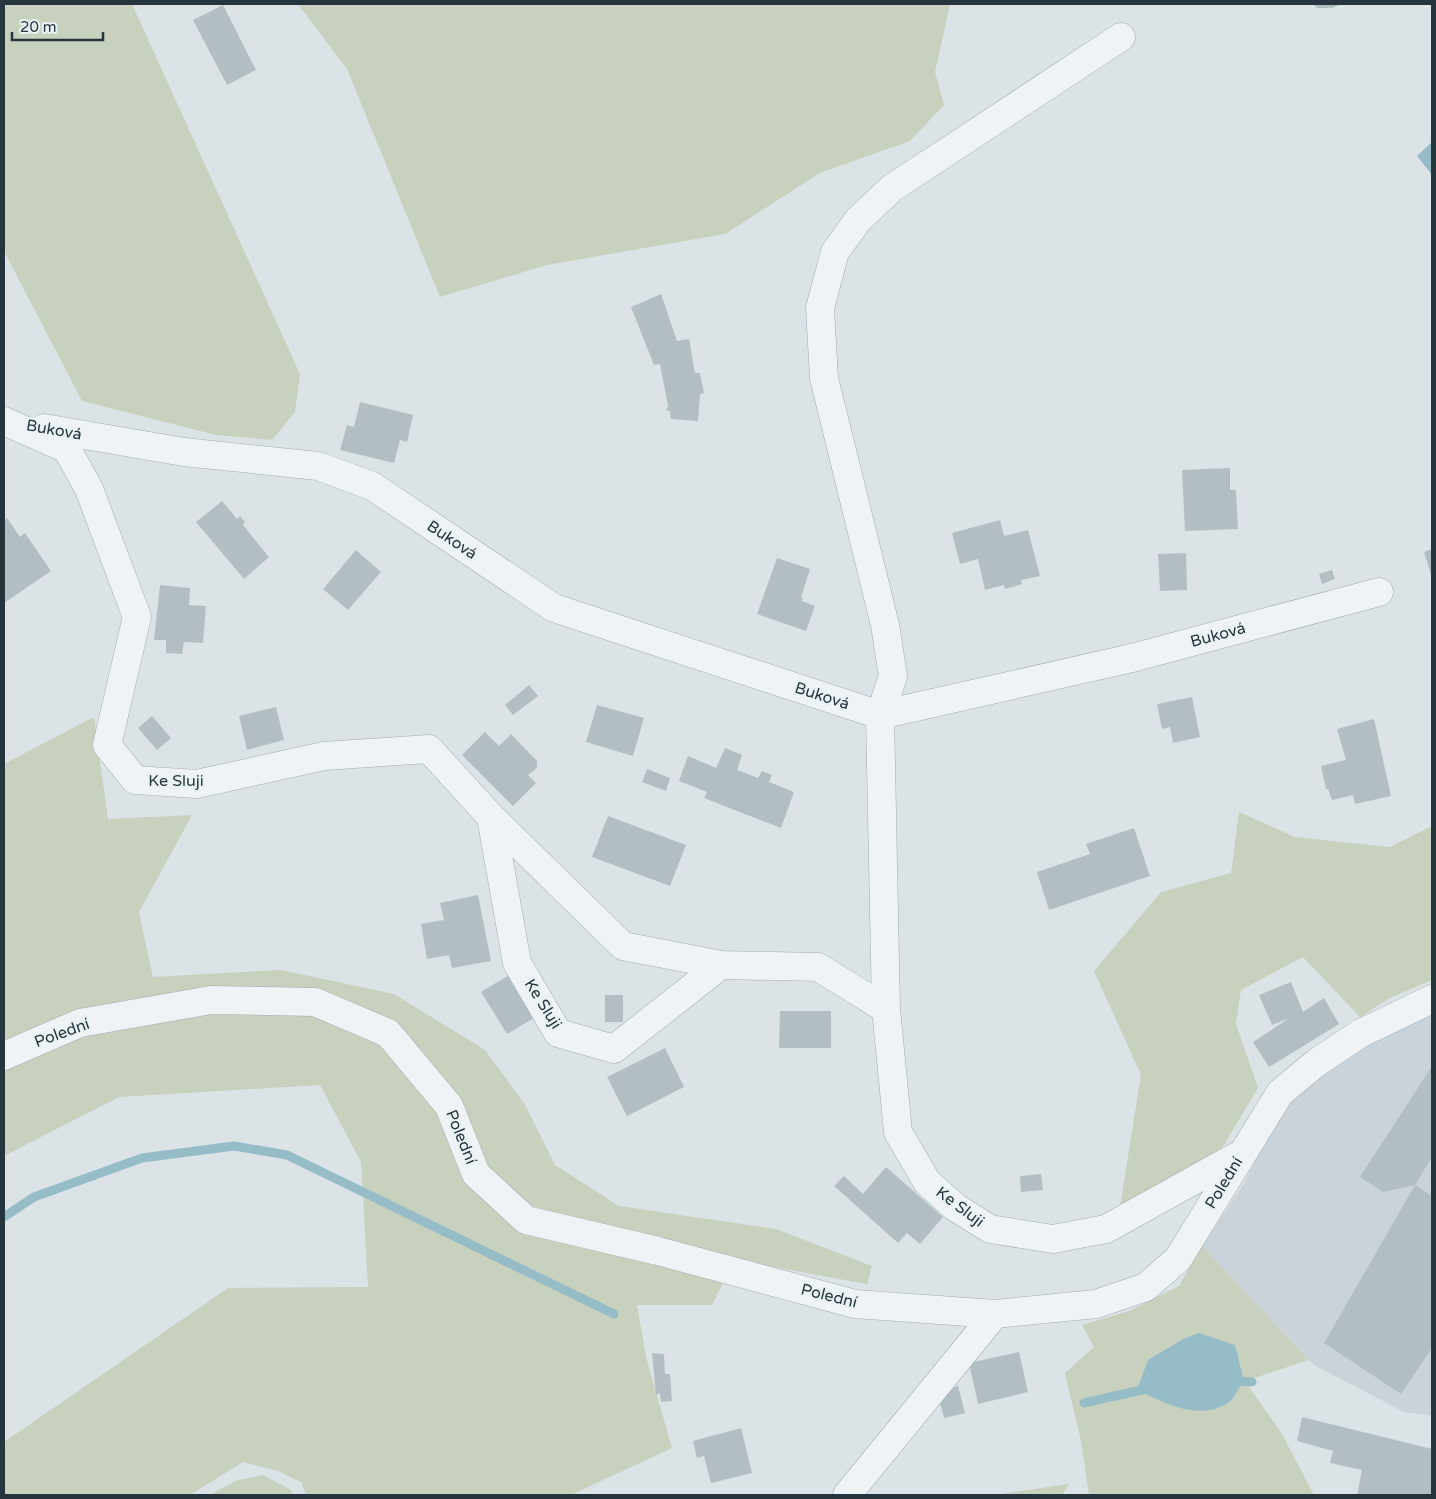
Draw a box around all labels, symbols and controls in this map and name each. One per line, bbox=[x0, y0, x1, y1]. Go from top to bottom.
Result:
scale bar bbox=[12, 10, 104, 42]
text: 20 m bbox=[20, 18, 57, 36]
street label: Buková bbox=[25, 415, 83, 445]
street label: Buková bbox=[423, 516, 481, 564]
street label: Buková bbox=[1188, 618, 1248, 652]
street label: Buková bbox=[792, 678, 852, 714]
street label: Ke Sluji bbox=[148, 771, 204, 791]
street label: Ke Sluji bbox=[520, 975, 566, 1033]
street label: Polední bbox=[32, 1014, 92, 1052]
street label: Polední bbox=[441, 1107, 481, 1167]
street label: Polední bbox=[1201, 1153, 1247, 1213]
street label: Ke Sluji bbox=[932, 1182, 988, 1232]
street label: Polední bbox=[799, 1279, 859, 1313]

